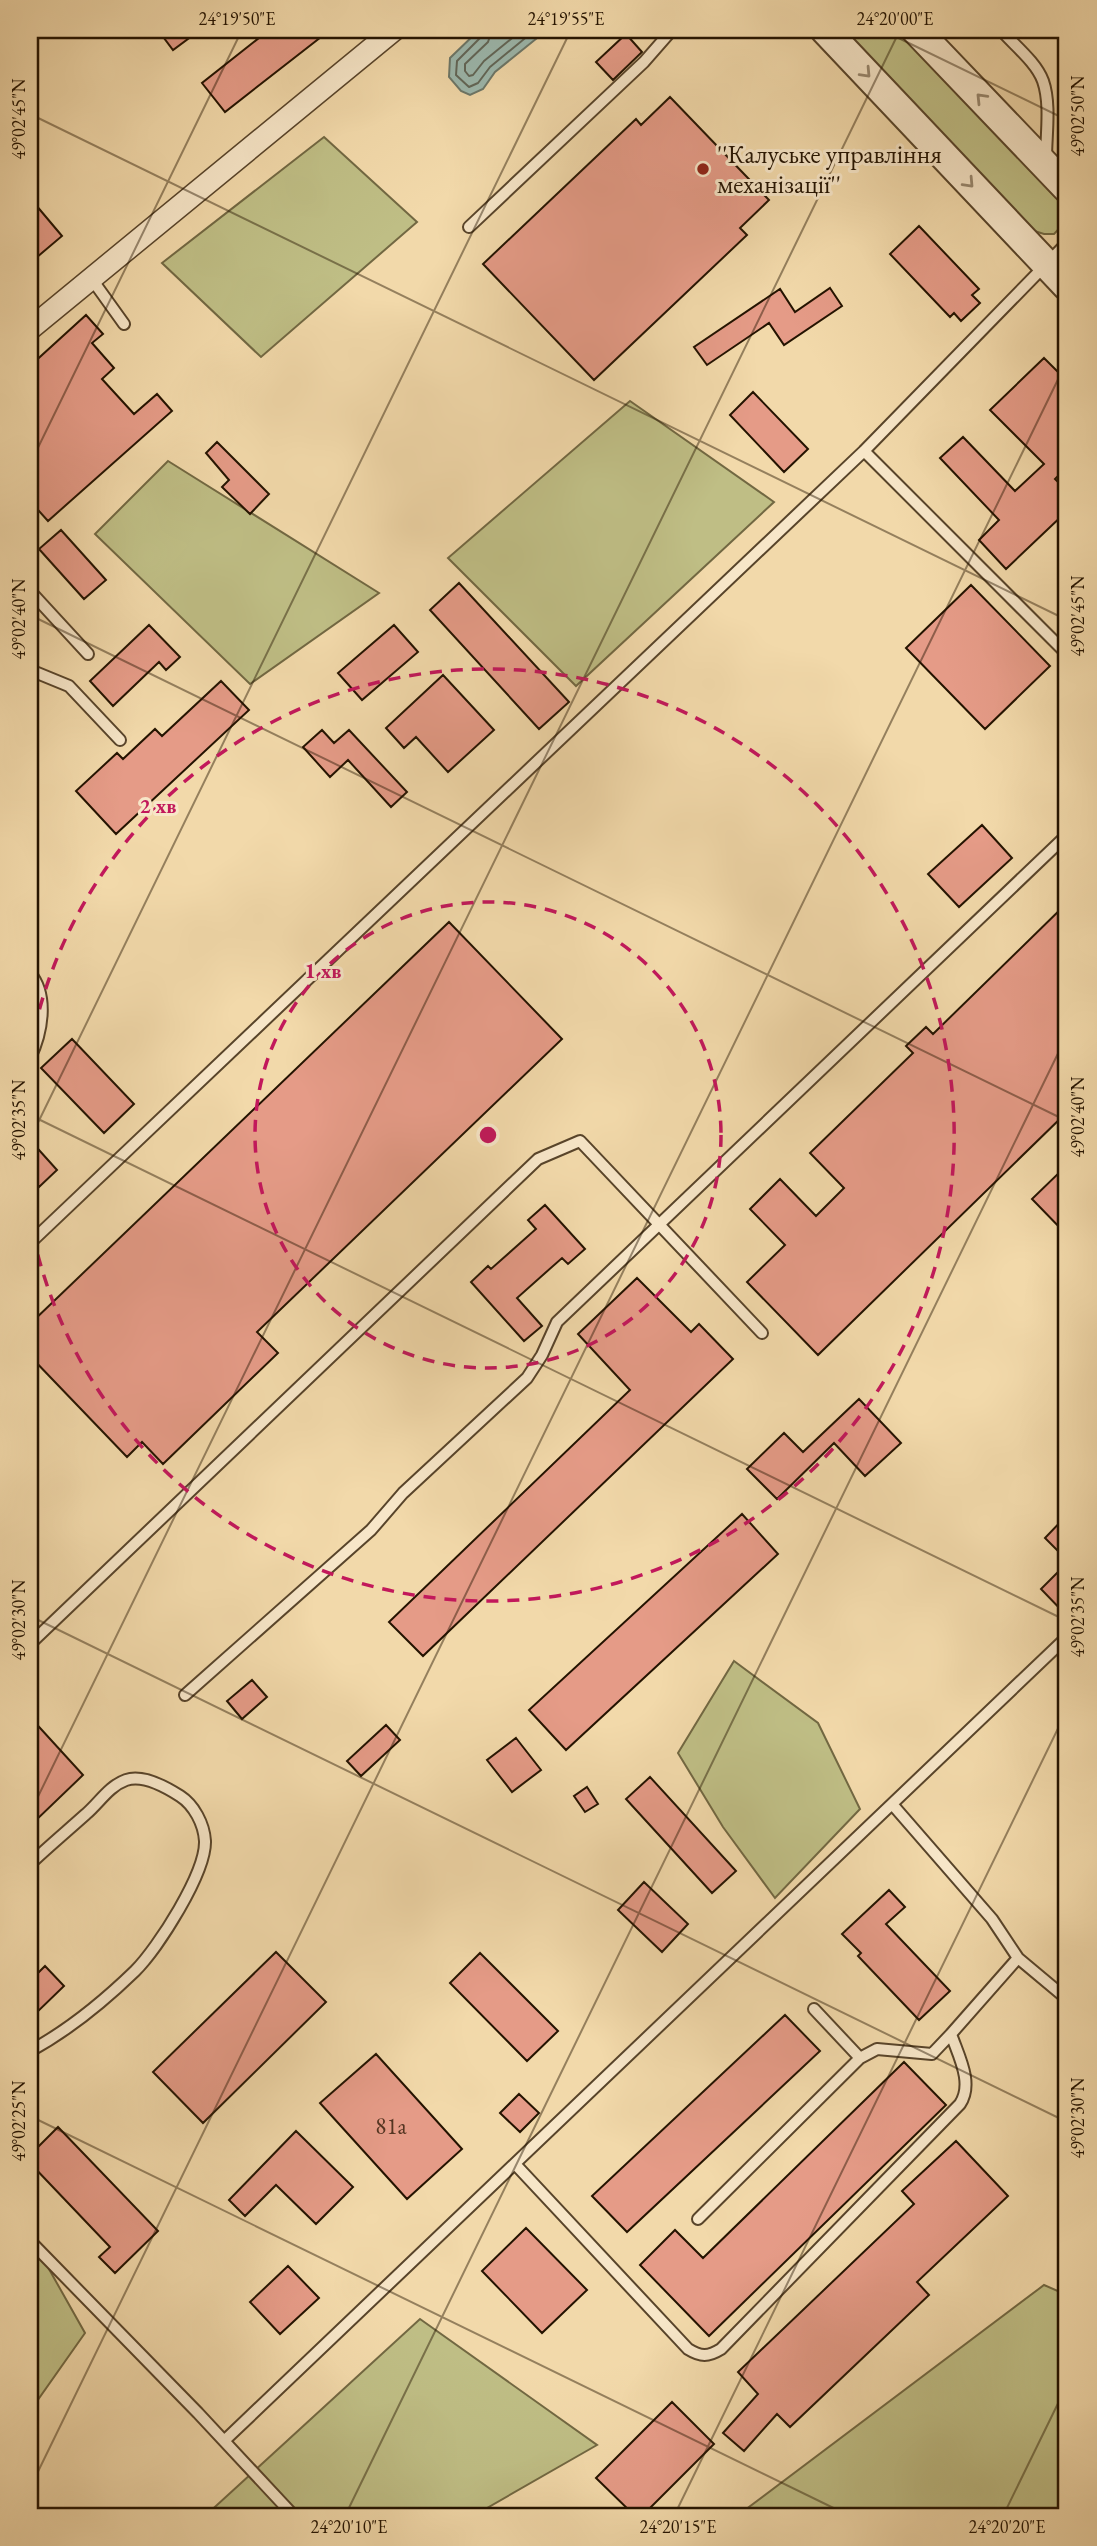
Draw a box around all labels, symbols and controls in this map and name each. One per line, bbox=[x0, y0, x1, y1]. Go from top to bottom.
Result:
text: 24°19'50"E bbox=[199, 7, 275, 30]
text: 24°19'55"E bbox=[528, 7, 604, 30]
text: 24°20'00"E bbox=[857, 7, 933, 30]
one-way arrow bbox=[857, 65, 870, 78]
text: 49°02'50"N bbox=[1066, 75, 1089, 156]
text: 49°02'45"N bbox=[7, 78, 30, 159]
one-way arrow bbox=[977, 93, 990, 106]
place label: ''Калуське управління механізації'' bbox=[717, 137, 942, 201]
marker: ''Калуське управління механізації'' bbox=[695, 161, 711, 177]
one-way arrow bbox=[961, 175, 974, 188]
text: 49°02'45"N bbox=[1066, 575, 1089, 656]
text: 49°02'40"N bbox=[7, 578, 30, 659]
text: 2 хв bbox=[140, 792, 176, 819]
text: 1 хв bbox=[305, 957, 341, 984]
text: 49°02'40"N bbox=[1066, 1076, 1089, 1157]
text: 49°02'35"N bbox=[7, 1079, 30, 1160]
centre of rings bbox=[476, 1123, 500, 1147]
text: 49°02'35"N bbox=[1066, 1576, 1089, 1657]
text: 49°02'30"N bbox=[7, 1579, 30, 1660]
text: 49°02'30"N bbox=[1066, 2077, 1089, 2158]
text: 49°02'25"N bbox=[7, 2080, 30, 2161]
house number: 81а bbox=[375, 2111, 407, 2141]
text: 24°20'10"E bbox=[311, 2515, 387, 2538]
text: 24°20'15"E bbox=[640, 2515, 716, 2538]
text: 24°20'20"E bbox=[969, 2515, 1045, 2538]

